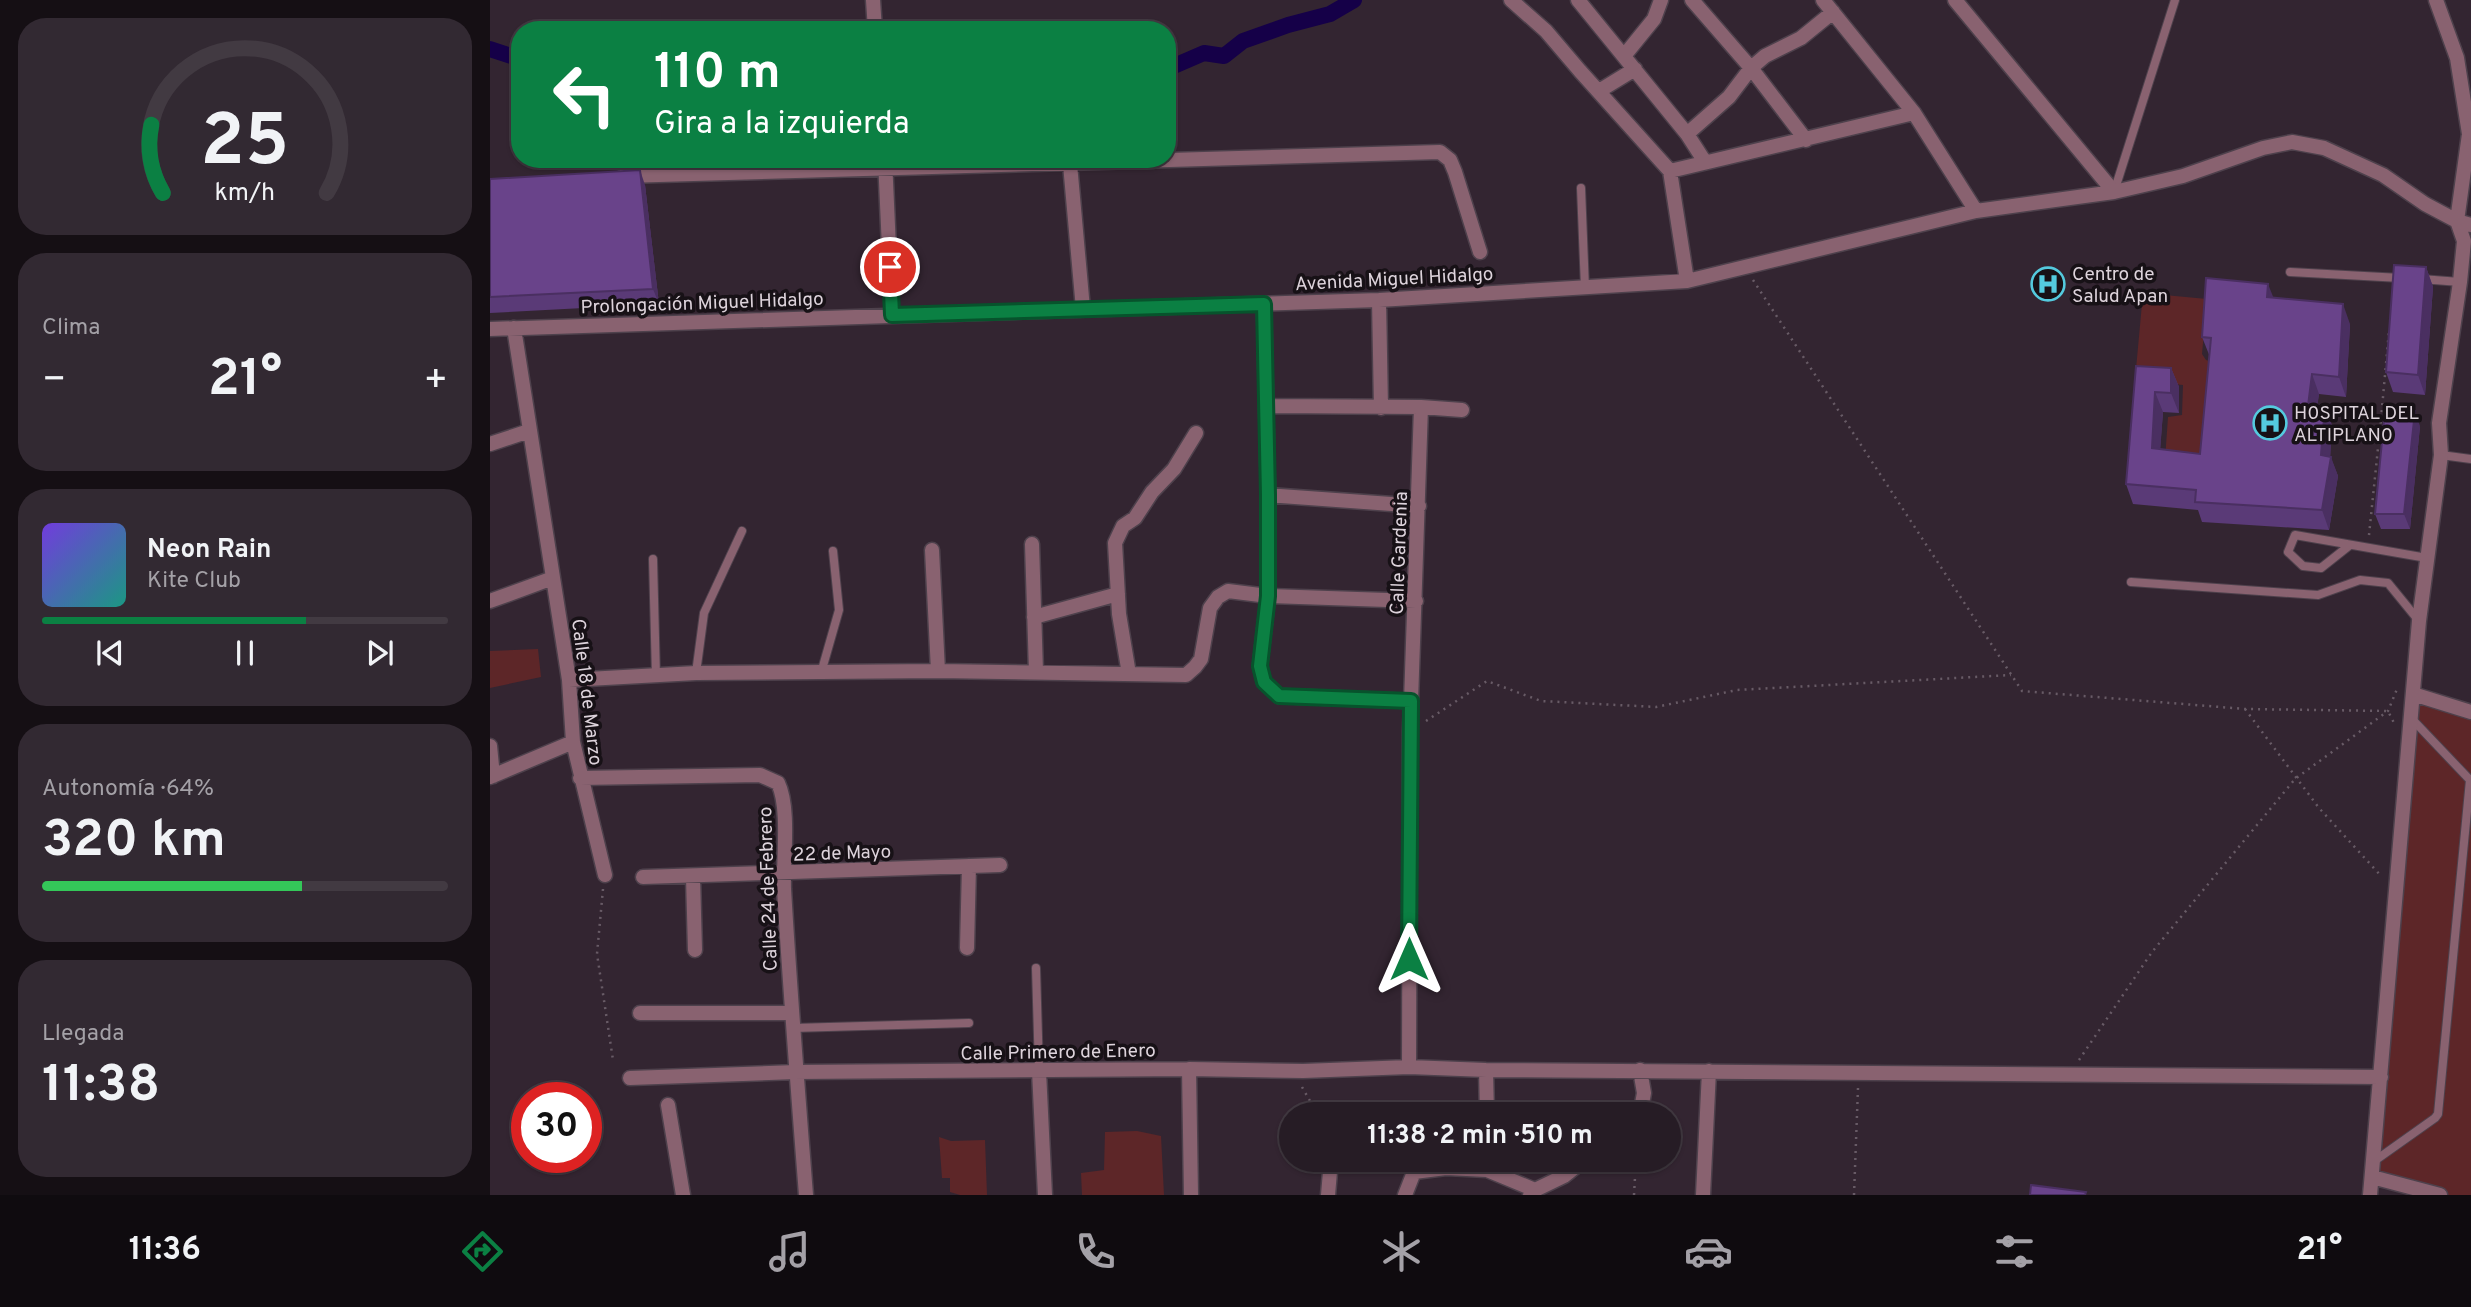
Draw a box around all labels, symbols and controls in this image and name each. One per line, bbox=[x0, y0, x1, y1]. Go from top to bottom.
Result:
text: 110 m bbox=[654, 44, 781, 106]
icon: left bbox=[539, 49, 630, 140]
text: 25 bbox=[201, 99, 290, 191]
text: Gira a la izquierda bbox=[654, 105, 910, 145]
text: km/h bbox=[215, 178, 275, 210]
pin bbox=[860, 237, 920, 297]
icon: arrive bbox=[871, 248, 909, 286]
street label: Avenida Miguel Hidalgo bbox=[1294, 263, 1494, 297]
place label: Centro de Salud Apan bbox=[2072, 263, 2168, 309]
hospital icon: Centro de Salud Apan bbox=[2029, 265, 2067, 303]
street label: Prolongación Miguel Hidalgo bbox=[580, 288, 824, 320]
text: Clima bbox=[42, 314, 100, 343]
text: 21° bbox=[208, 348, 282, 414]
text: − bbox=[42, 357, 67, 406]
text: + bbox=[423, 357, 448, 406]
place label: H0SPITAL DEL ALTIPLAN0 bbox=[2294, 402, 2419, 448]
hospital icon: H0SPITAL DEL ALTIPLAN0 bbox=[2251, 404, 2289, 442]
street label: Calle Gardenia bbox=[1386, 491, 1414, 615]
text: Neon Rain bbox=[147, 534, 272, 567]
text: Kite Club bbox=[147, 567, 241, 596]
street label: Calle 18 de Marzo bbox=[565, 618, 607, 767]
icon: previous bbox=[91, 634, 129, 672]
icon: pause bbox=[226, 634, 264, 672]
icon: next bbox=[361, 634, 399, 672]
text: Autonomía · 64% bbox=[42, 775, 214, 804]
street label: Calle 24 de Febrero bbox=[754, 806, 784, 972]
text: 320 km bbox=[42, 809, 226, 875]
street label: 22 de Mayo bbox=[793, 840, 892, 868]
position arrow bbox=[1372, 922, 1446, 996]
text: Llegada bbox=[42, 1020, 124, 1049]
street label: Calle Primero de Enero bbox=[960, 1039, 1156, 1067]
text: 11:38 bbox=[42, 1054, 160, 1120]
speed limit sign: 30 bbox=[511, 1082, 602, 1173]
text: 11:38 · 2 min · 510 m bbox=[1367, 1120, 1593, 1153]
icon: directions bbox=[458, 1227, 507, 1276]
icon: music bbox=[765, 1227, 814, 1276]
icon: phone bbox=[1071, 1227, 1120, 1276]
icon: climate bbox=[1377, 1227, 1426, 1276]
icon: car bbox=[1684, 1227, 1733, 1276]
icon: filters bbox=[1990, 1227, 2039, 1276]
text: 11:36 bbox=[129, 1231, 201, 1271]
text: 21° bbox=[2297, 1231, 2342, 1271]

